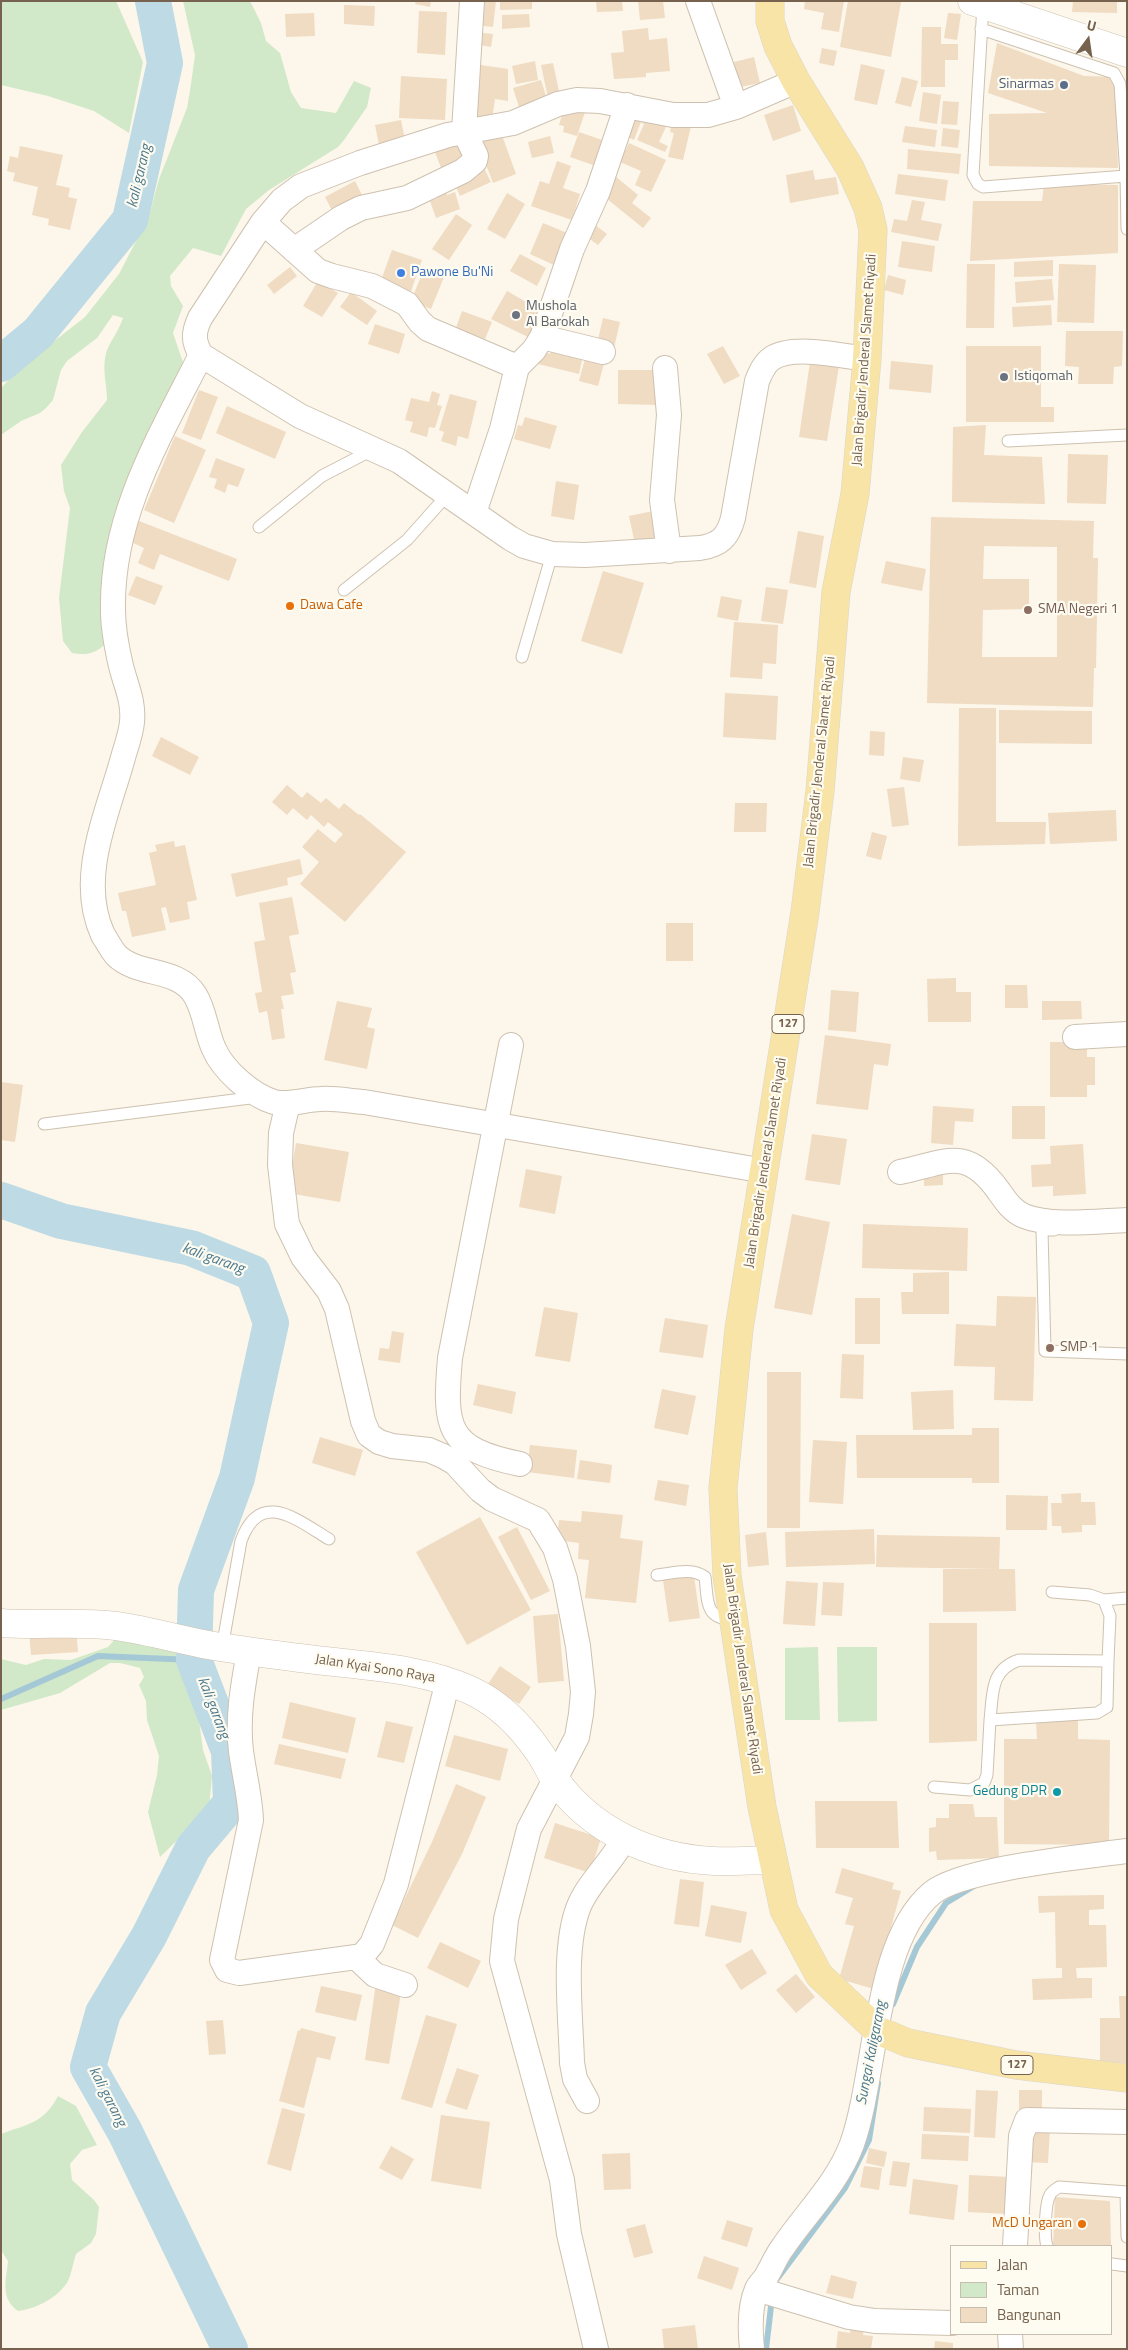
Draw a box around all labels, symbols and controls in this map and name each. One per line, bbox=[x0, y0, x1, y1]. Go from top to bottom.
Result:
text: U bbox=[1085, 14, 1099, 36]
north arrow bbox=[1063, 15, 1113, 65]
place label: Sinarmas bbox=[999, 77, 1054, 93]
marker: Sinarmas bbox=[1058, 79, 1070, 91]
water label: kali garang bbox=[124, 142, 156, 210]
street label: Jalan Brigadir Jenderal Slamet Riyadi bbox=[849, 253, 881, 467]
place label: Pawone Bu'Ni bbox=[411, 265, 493, 281]
marker: Pawone Bu'Ni bbox=[395, 267, 407, 279]
place label: Mushola Al Barokah bbox=[526, 299, 590, 332]
marker: Mushola Al Barokah bbox=[510, 309, 522, 321]
place label: Istiqomah bbox=[1014, 369, 1073, 385]
marker: Istiqomah bbox=[998, 371, 1010, 383]
place label: Dawa Cafe bbox=[300, 598, 363, 614]
marker: Dawa Cafe bbox=[284, 600, 296, 612]
place label: SMA Negeri 1 bbox=[1038, 602, 1118, 618]
marker: SMA Negeri 1 bbox=[1022, 604, 1034, 616]
street label: Jalan Brigadir Jenderal Slamet Riyadi bbox=[801, 655, 839, 869]
road number: 127 bbox=[772, 1014, 804, 1034]
street label: Jalan Brigadir Jenderal Slamet Riyadi bbox=[741, 1057, 791, 1269]
water label: kali garang bbox=[180, 1239, 246, 1279]
place label: SMP 1 bbox=[1060, 1340, 1099, 1356]
marker: SMP 1 bbox=[1044, 1342, 1056, 1354]
street label: Jalan Brigadir Jenderal Slamet Riyadi bbox=[719, 1563, 765, 1775]
street label: Jalan Kyai Sono Raya bbox=[314, 1651, 436, 1687]
water label: kali garang bbox=[193, 1675, 233, 1741]
place label: Gedung DPR bbox=[973, 1784, 1047, 1800]
marker: Gedung DPR bbox=[1051, 1786, 1063, 1798]
water label: Sungai Kaligarang bbox=[853, 1999, 891, 2107]
road number: 127 bbox=[1001, 2056, 1033, 2074]
water label: kali garang bbox=[84, 2064, 130, 2130]
place label: McD Ungaran bbox=[992, 2216, 1072, 2232]
marker: McD Ungaran bbox=[1076, 2218, 1088, 2230]
legend bbox=[950, 2245, 1113, 2335]
text: Jalan bbox=[997, 2253, 1028, 2276]
text: Taman bbox=[997, 2278, 1039, 2301]
text: Bangunan bbox=[997, 2303, 1061, 2326]

